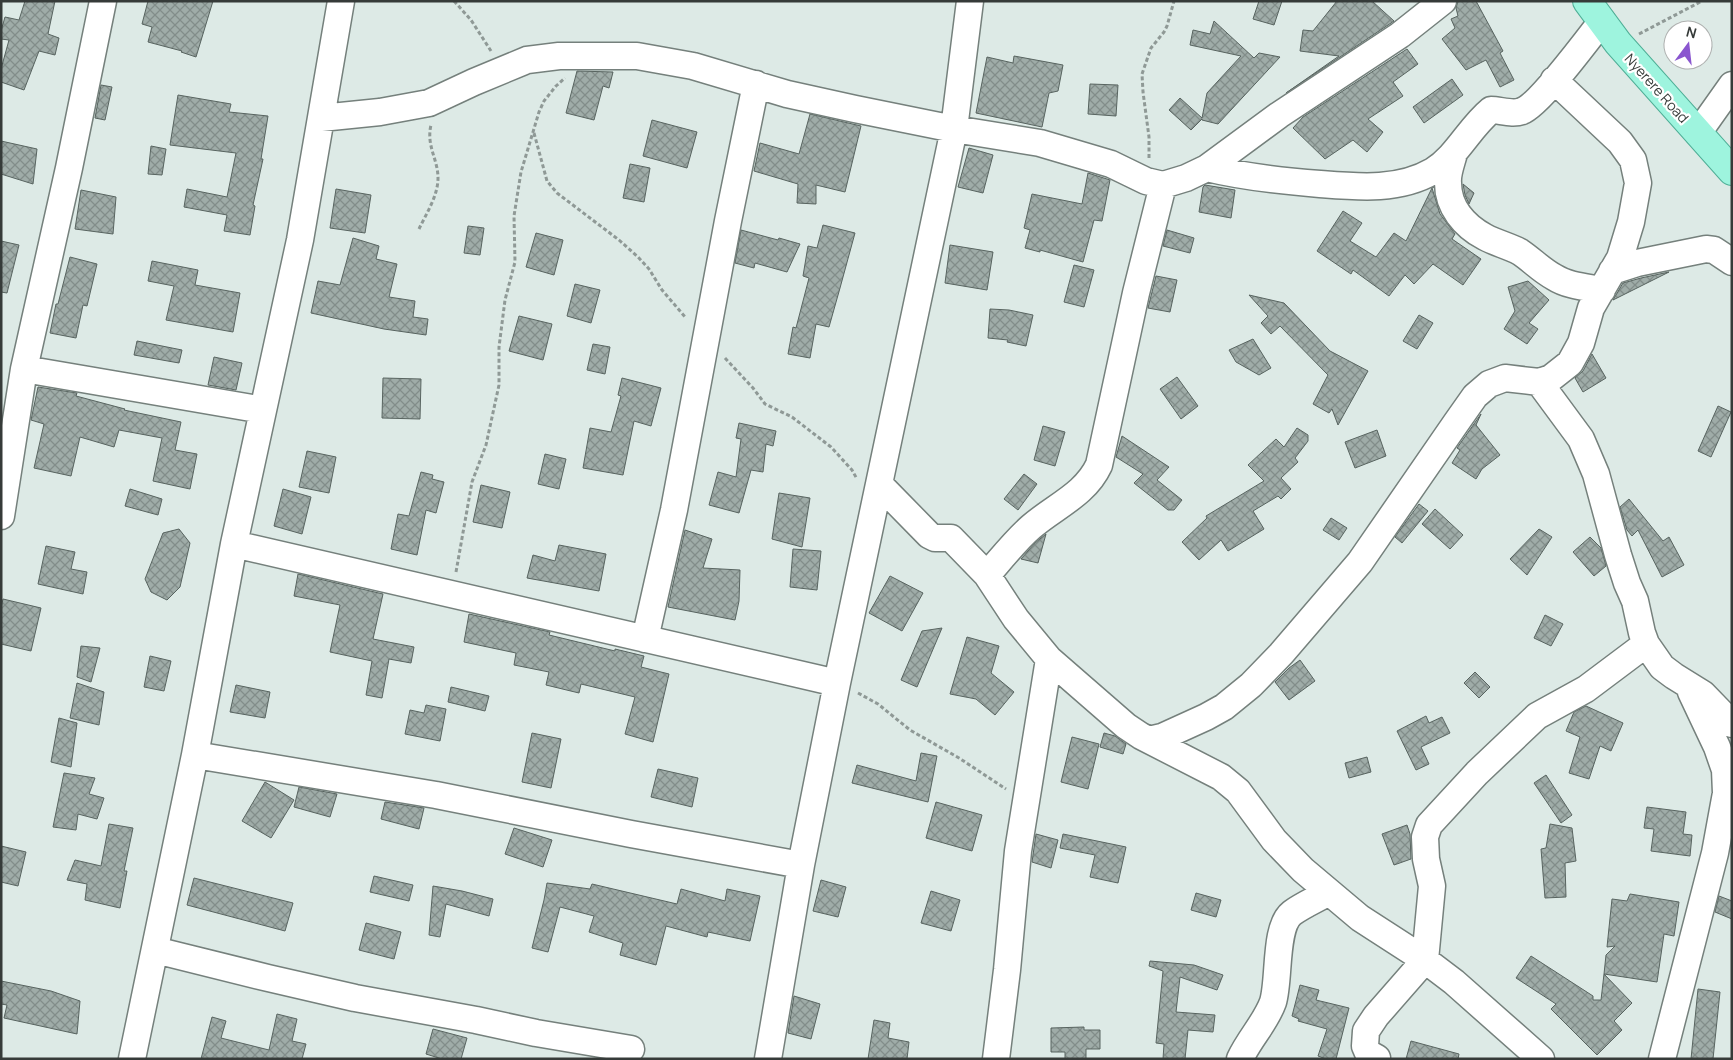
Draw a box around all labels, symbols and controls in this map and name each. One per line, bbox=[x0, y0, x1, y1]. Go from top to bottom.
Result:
north arrow bbox=[1663, 20, 1713, 70]
text: N bbox=[1684, 21, 1699, 42]
street label: Nyerere Road bbox=[1621, 49, 1693, 127]

